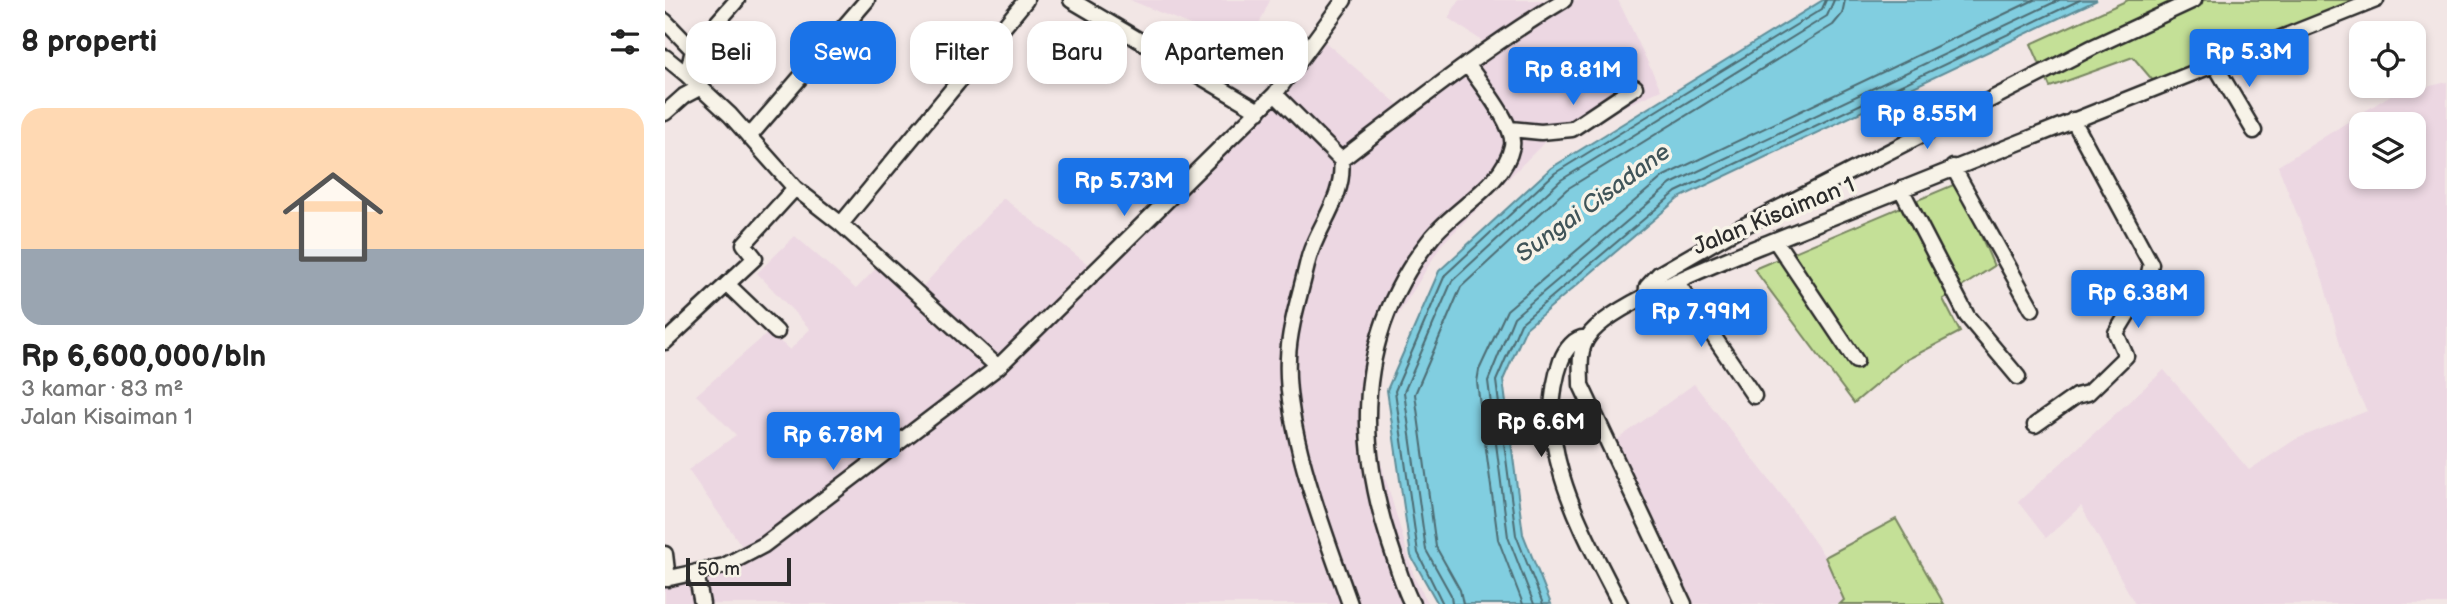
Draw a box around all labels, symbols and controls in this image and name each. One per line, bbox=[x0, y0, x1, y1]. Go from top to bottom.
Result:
chip: Beli bbox=[686, 21, 776, 84]
chip: Sewa bbox=[790, 21, 896, 84]
chip: Filter bbox=[910, 21, 1013, 84]
chip: Baru bbox=[1027, 21, 1127, 84]
chip: Apartemen bbox=[1141, 21, 1308, 84]
map controls bbox=[2349, 21, 2426, 189]
button: locate bbox=[2349, 21, 2426, 98]
icon: filters bbox=[606, 23, 644, 61]
text: 8 properti bbox=[21, 24, 157, 60]
pin: Rp 5.3M bbox=[2184, 29, 2314, 89]
text: Rp 5.3M bbox=[2206, 38, 2292, 66]
pin: Rp 8.81M bbox=[1501, 48, 1645, 107]
text: Rp 8.81M bbox=[1524, 56, 1622, 84]
pin: Rp 8.55M bbox=[1855, 92, 1999, 151]
text: Rp 8.55M bbox=[1877, 100, 1977, 128]
button: layers bbox=[2349, 112, 2426, 189]
water label: Sungai Cisadane bbox=[1510, 137, 1676, 269]
icon: home bbox=[270, 154, 396, 280]
pin: Rp 5.73M bbox=[1052, 158, 1196, 218]
text: Rp 5.73M bbox=[1074, 167, 1174, 195]
street label: Jalan Kisaiman 1 bbox=[1689, 171, 1859, 261]
pin: Rp 6.38M bbox=[2066, 270, 2210, 330]
text: Rp 6.38M bbox=[2087, 279, 2189, 307]
pin: Rp 7.99M bbox=[1629, 290, 1773, 349]
text: Rp 7.99M bbox=[1651, 298, 1751, 326]
text: Rp 6,600,000/bln bbox=[21, 339, 266, 375]
text: 3 kamar · 83 m² bbox=[21, 375, 183, 403]
pin: Rp 6.6M bbox=[1476, 400, 1606, 459]
text: Jalan Kisaiman 1 bbox=[21, 403, 193, 431]
text: Rp 6.6M bbox=[1497, 408, 1585, 436]
pin: Rp 6.78M bbox=[761, 412, 905, 472]
text: Rp 6.78M bbox=[783, 421, 883, 449]
scale bar bbox=[686, 555, 791, 587]
text: 50 m bbox=[697, 558, 740, 581]

